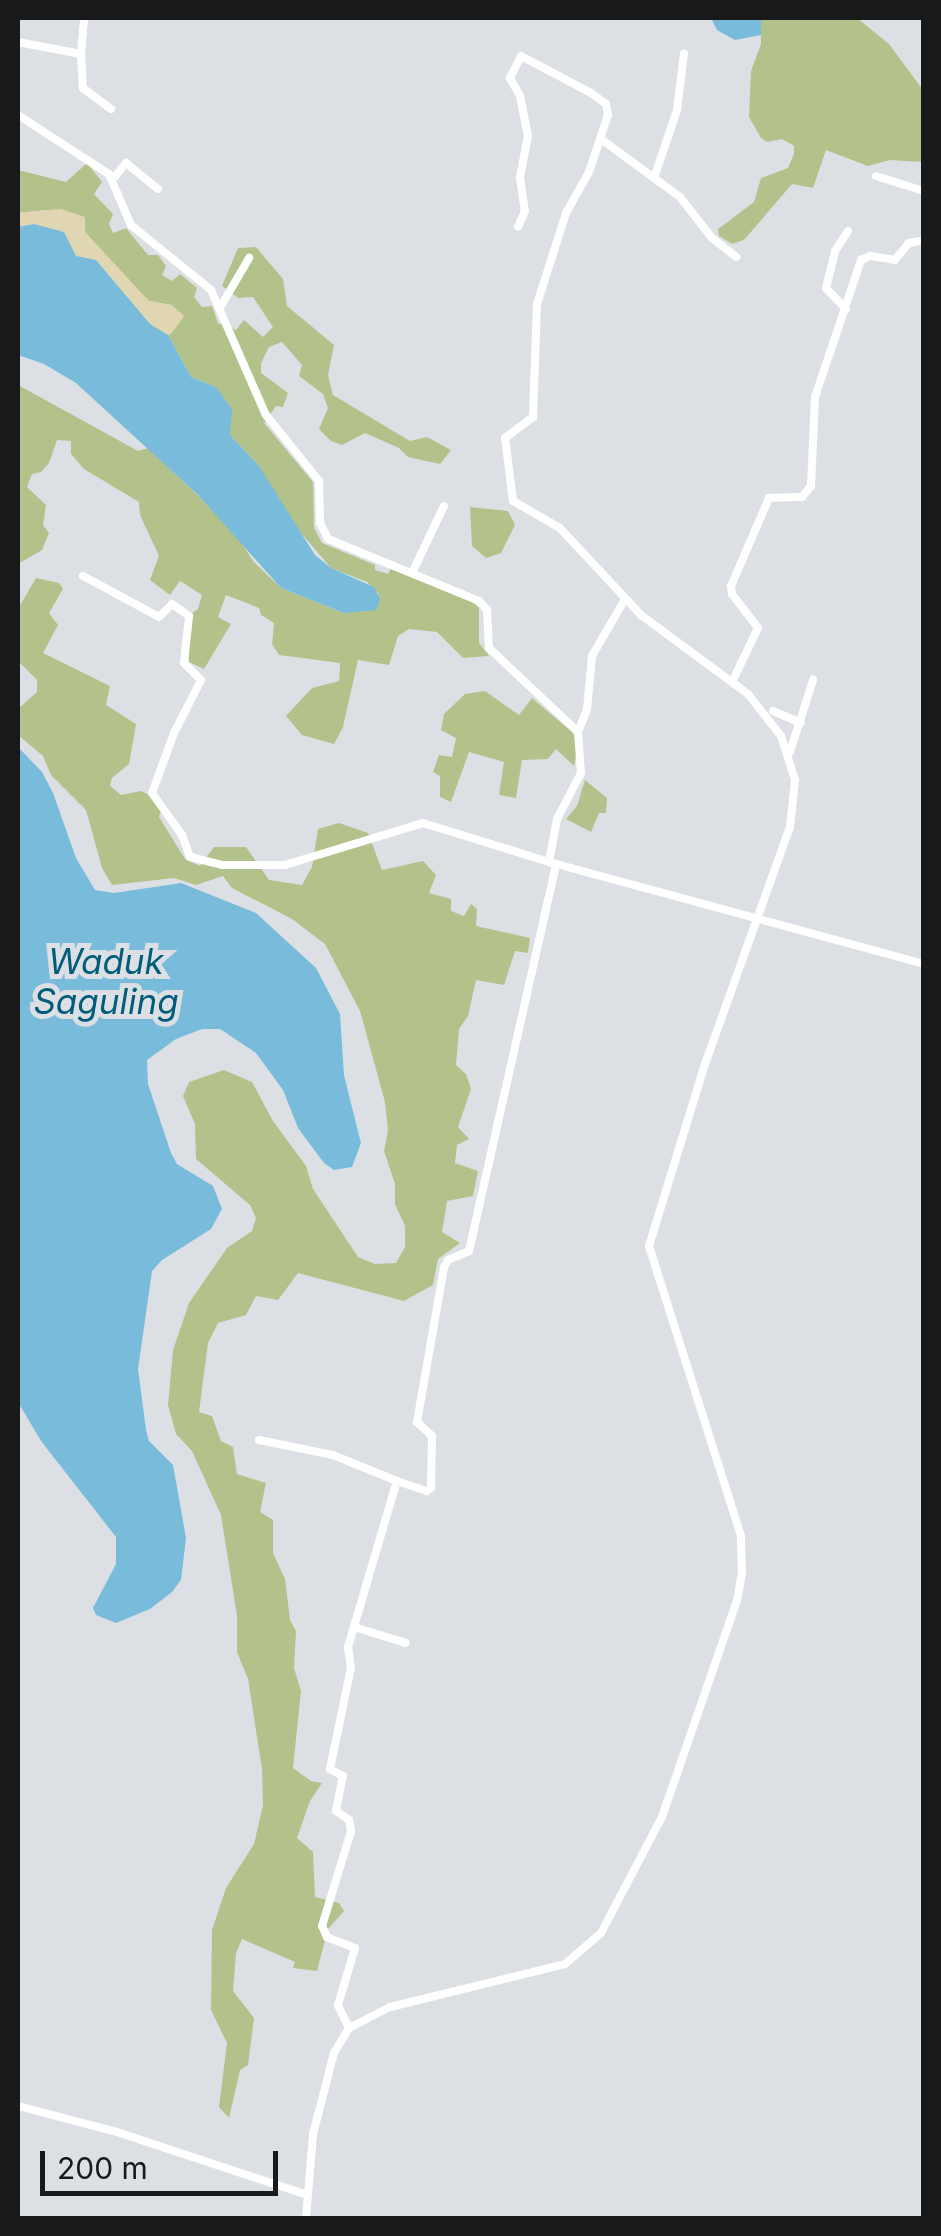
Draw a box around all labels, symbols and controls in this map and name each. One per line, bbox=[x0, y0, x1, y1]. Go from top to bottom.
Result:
water label: Waduk Saguling bbox=[33, 940, 179, 1022]
scale bar bbox=[45, 2131, 282, 2193]
text: 200 m bbox=[57, 2150, 148, 2186]

